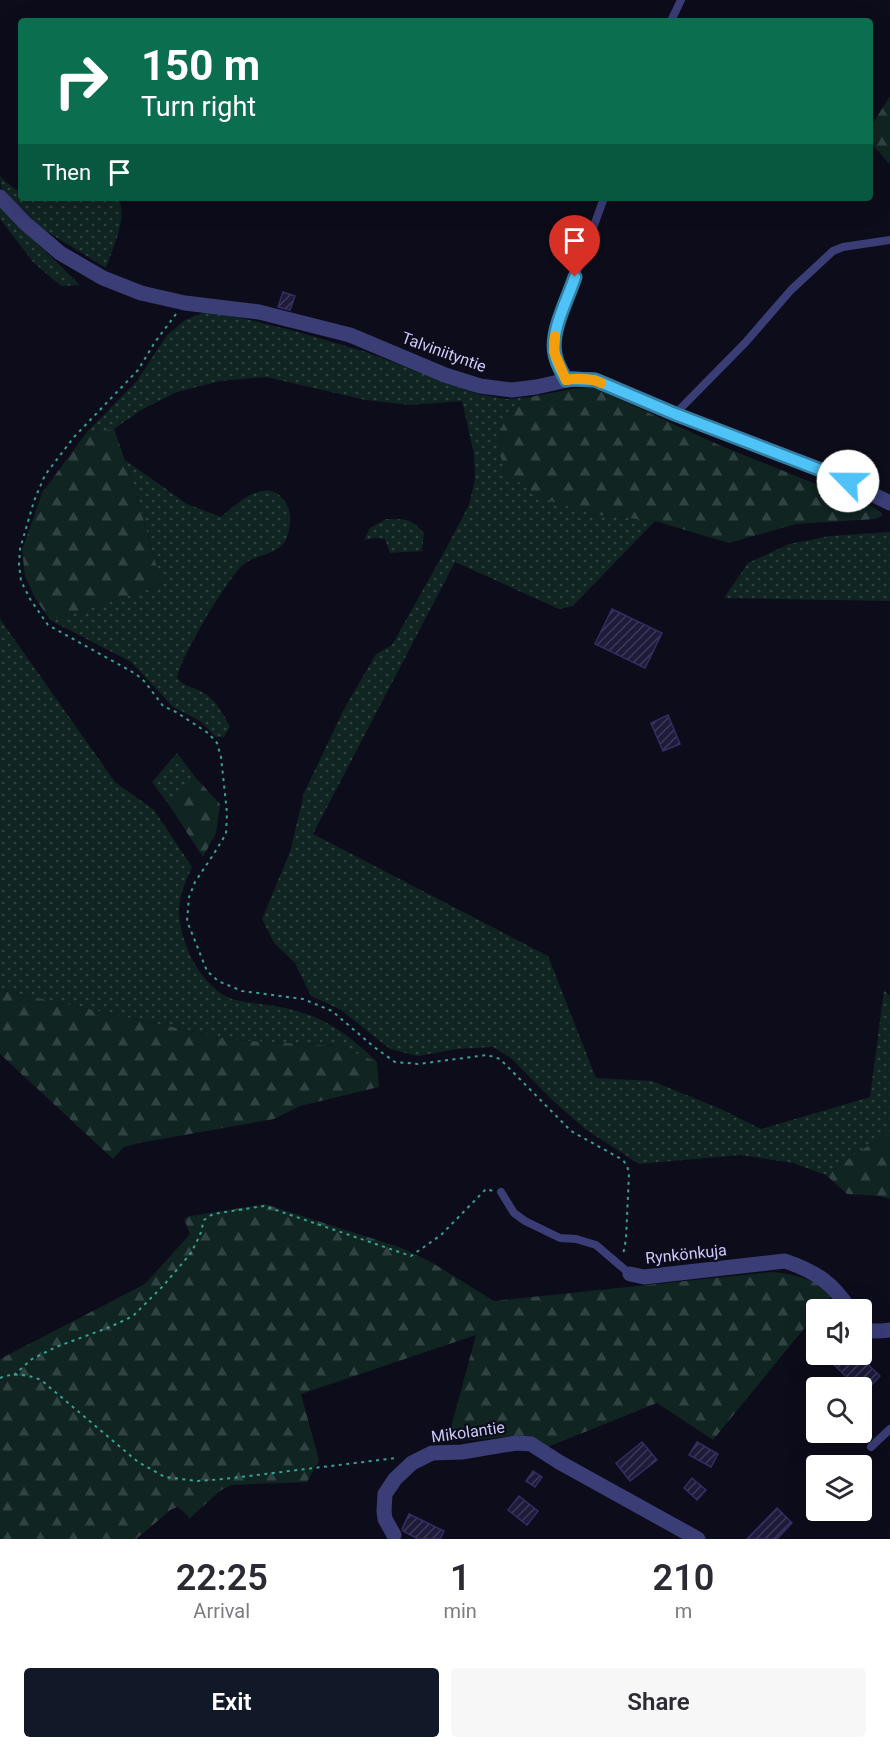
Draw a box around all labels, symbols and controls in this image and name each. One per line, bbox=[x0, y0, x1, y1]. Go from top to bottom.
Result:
text: 150 m bbox=[141, 41, 260, 90]
icon: right bbox=[42, 42, 120, 120]
text: Turn right bbox=[141, 91, 256, 123]
icon: arrive bbox=[103, 156, 136, 189]
text: Then bbox=[42, 160, 91, 185]
pin bbox=[549, 215, 600, 277]
icon: arrive bbox=[558, 224, 591, 257]
street label: Talviniityntie bbox=[399, 328, 489, 376]
position arrow bbox=[816, 449, 880, 513]
street label: Rynkönkuja bbox=[644, 1240, 728, 1268]
map controls bbox=[806, 1299, 872, 1521]
button: sound bbox=[806, 1299, 872, 1365]
button: search bbox=[806, 1377, 872, 1443]
street label: Mikolantie bbox=[430, 1417, 506, 1447]
button: layers bbox=[806, 1455, 872, 1521]
text: 22:25 bbox=[176, 1557, 268, 1599]
text: 1 bbox=[450, 1557, 470, 1599]
text: 210 bbox=[653, 1557, 714, 1599]
text: Arrival bbox=[193, 1599, 250, 1623]
text: min bbox=[443, 1599, 477, 1623]
text: m bbox=[675, 1599, 692, 1623]
button: Exit bbox=[24, 1668, 439, 1737]
button: Share bbox=[451, 1668, 866, 1737]

